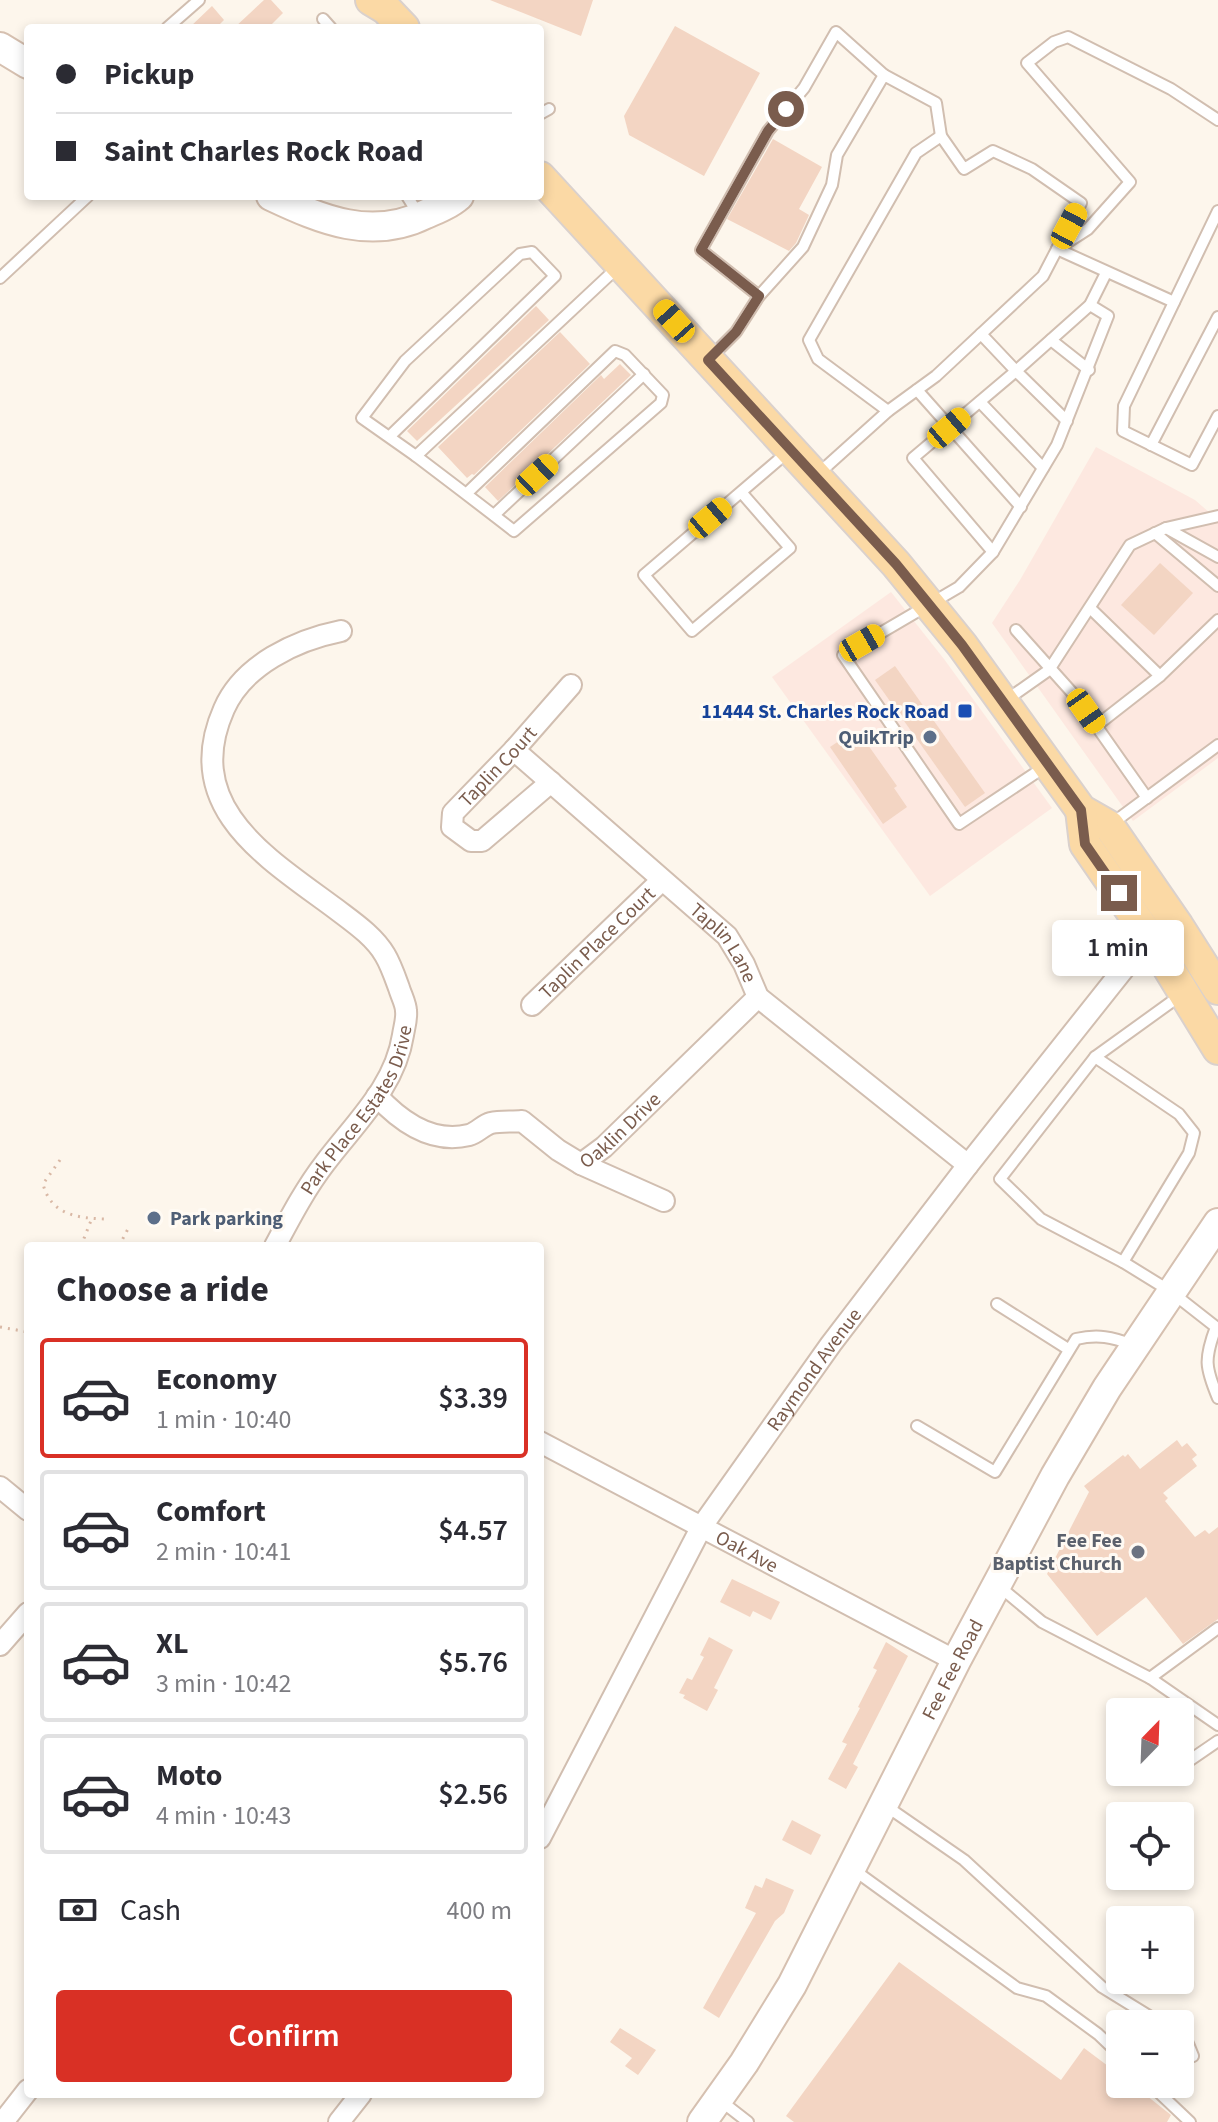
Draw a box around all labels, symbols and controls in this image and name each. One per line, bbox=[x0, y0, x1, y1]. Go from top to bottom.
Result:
text: Pickup bbox=[104, 53, 194, 96]
route start bbox=[768, 91, 804, 127]
text: Saint Charles Rock Road bbox=[104, 130, 424, 173]
car bbox=[1047, 199, 1091, 253]
car bbox=[649, 295, 699, 347]
car bbox=[923, 403, 975, 453]
car bbox=[511, 450, 563, 500]
car bbox=[684, 493, 736, 543]
car bbox=[835, 621, 889, 665]
car bbox=[1062, 684, 1110, 738]
place label: 11444 St. Charles Rock Road bbox=[701, 698, 949, 726]
marker: 11444 St. Charles Rock Road bbox=[956, 702, 974, 720]
street label: Taplin Court bbox=[453, 720, 544, 814]
place label: QuikTrip bbox=[838, 724, 914, 752]
marker: QuikTrip bbox=[921, 728, 939, 746]
route end bbox=[1101, 875, 1137, 911]
street label: Taplin Place Court bbox=[533, 881, 662, 1006]
street label: Taplin Lane bbox=[683, 897, 763, 987]
callout: 1 min bbox=[1053, 921, 1185, 977]
text: 1 min bbox=[1087, 929, 1149, 966]
street label: Park Place Estates Drive bbox=[294, 1023, 420, 1201]
street label: Oaklin Drive bbox=[574, 1086, 667, 1176]
place label: Park parking bbox=[170, 1205, 283, 1233]
marker: Park parking bbox=[145, 1209, 163, 1227]
text: Choose a ride bbox=[56, 1264, 269, 1315]
street label: Raymond Avenue bbox=[760, 1302, 869, 1437]
text: Economy bbox=[156, 1358, 277, 1401]
icon: car bbox=[60, 1362, 132, 1434]
text: $3.39 bbox=[438, 1377, 508, 1420]
text: 1 min · 10:40 bbox=[156, 1401, 291, 1438]
text: Comfort bbox=[156, 1490, 266, 1533]
icon: car bbox=[60, 1494, 132, 1566]
text: $4.57 bbox=[438, 1509, 508, 1552]
street label: Oak Ave bbox=[710, 1524, 783, 1580]
place label: Fee Fee Baptist Church bbox=[992, 1527, 1122, 1578]
text: 2 min · 10:41 bbox=[156, 1533, 291, 1570]
marker: Fee Fee Baptist Church bbox=[1129, 1543, 1147, 1561]
street label: Fee Fee Road bbox=[915, 1614, 991, 1725]
text: XL bbox=[156, 1622, 189, 1665]
icon: car bbox=[60, 1626, 132, 1698]
text: $5.76 bbox=[438, 1641, 508, 1684]
text: 3 min · 10:42 bbox=[156, 1665, 291, 1702]
north arrow bbox=[1106, 1698, 1194, 1786]
map controls bbox=[1106, 1698, 1194, 2098]
text: Moto bbox=[156, 1754, 222, 1797]
icon: car bbox=[60, 1758, 132, 1830]
text: $2.56 bbox=[438, 1773, 508, 1816]
text: 4 min · 10:43 bbox=[156, 1797, 291, 1834]
button: locate bbox=[1106, 1802, 1194, 1890]
icon: cash bbox=[56, 1888, 100, 1932]
text: Cash bbox=[120, 1889, 181, 1932]
text: 400 m bbox=[446, 1892, 512, 1929]
button: + bbox=[1106, 1906, 1194, 1994]
button: Confirm bbox=[56, 1990, 512, 2082]
button: − bbox=[1106, 2010, 1194, 2098]

